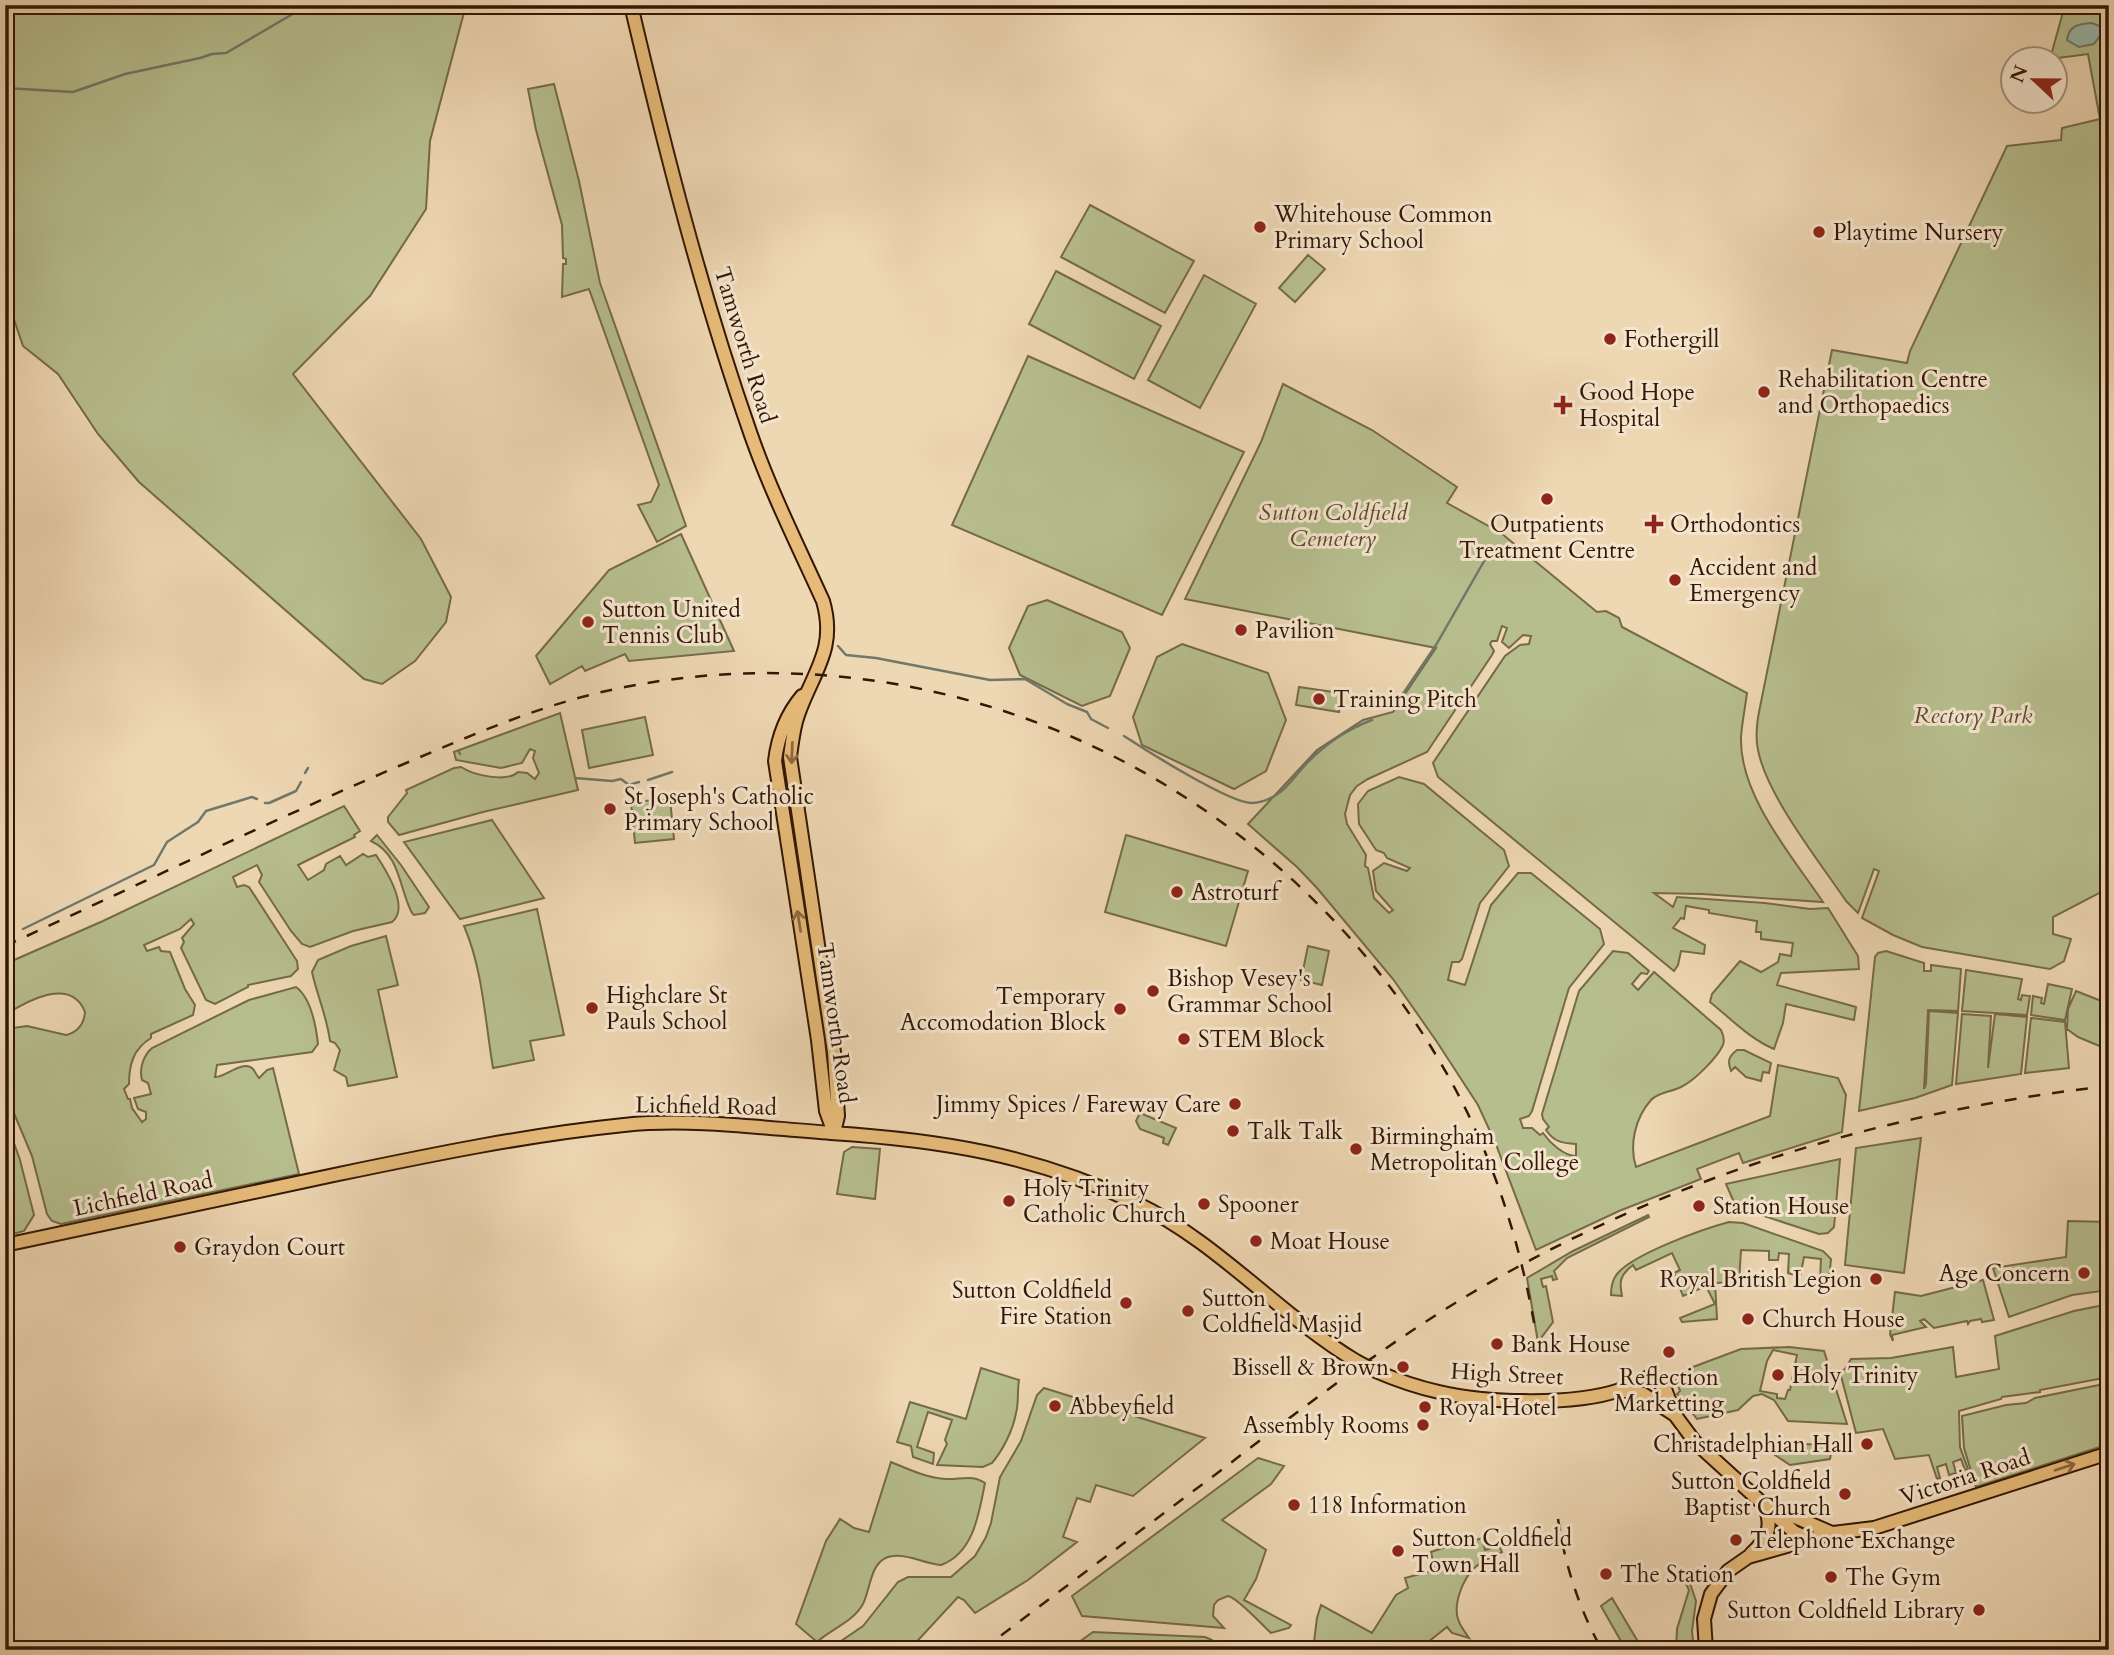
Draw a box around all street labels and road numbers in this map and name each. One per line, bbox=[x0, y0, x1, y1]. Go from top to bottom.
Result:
street label: Tamworth Road bbox=[706, 263, 784, 428]
street label: Tamworth Road bbox=[809, 941, 863, 1106]
street label: Lichfield Road bbox=[635, 1089, 778, 1123]
street label: Lichfield Road bbox=[70, 1164, 216, 1224]
street label: High Street bbox=[1450, 1356, 1564, 1392]
street label: Victoria Road bbox=[1896, 1441, 2035, 1513]

